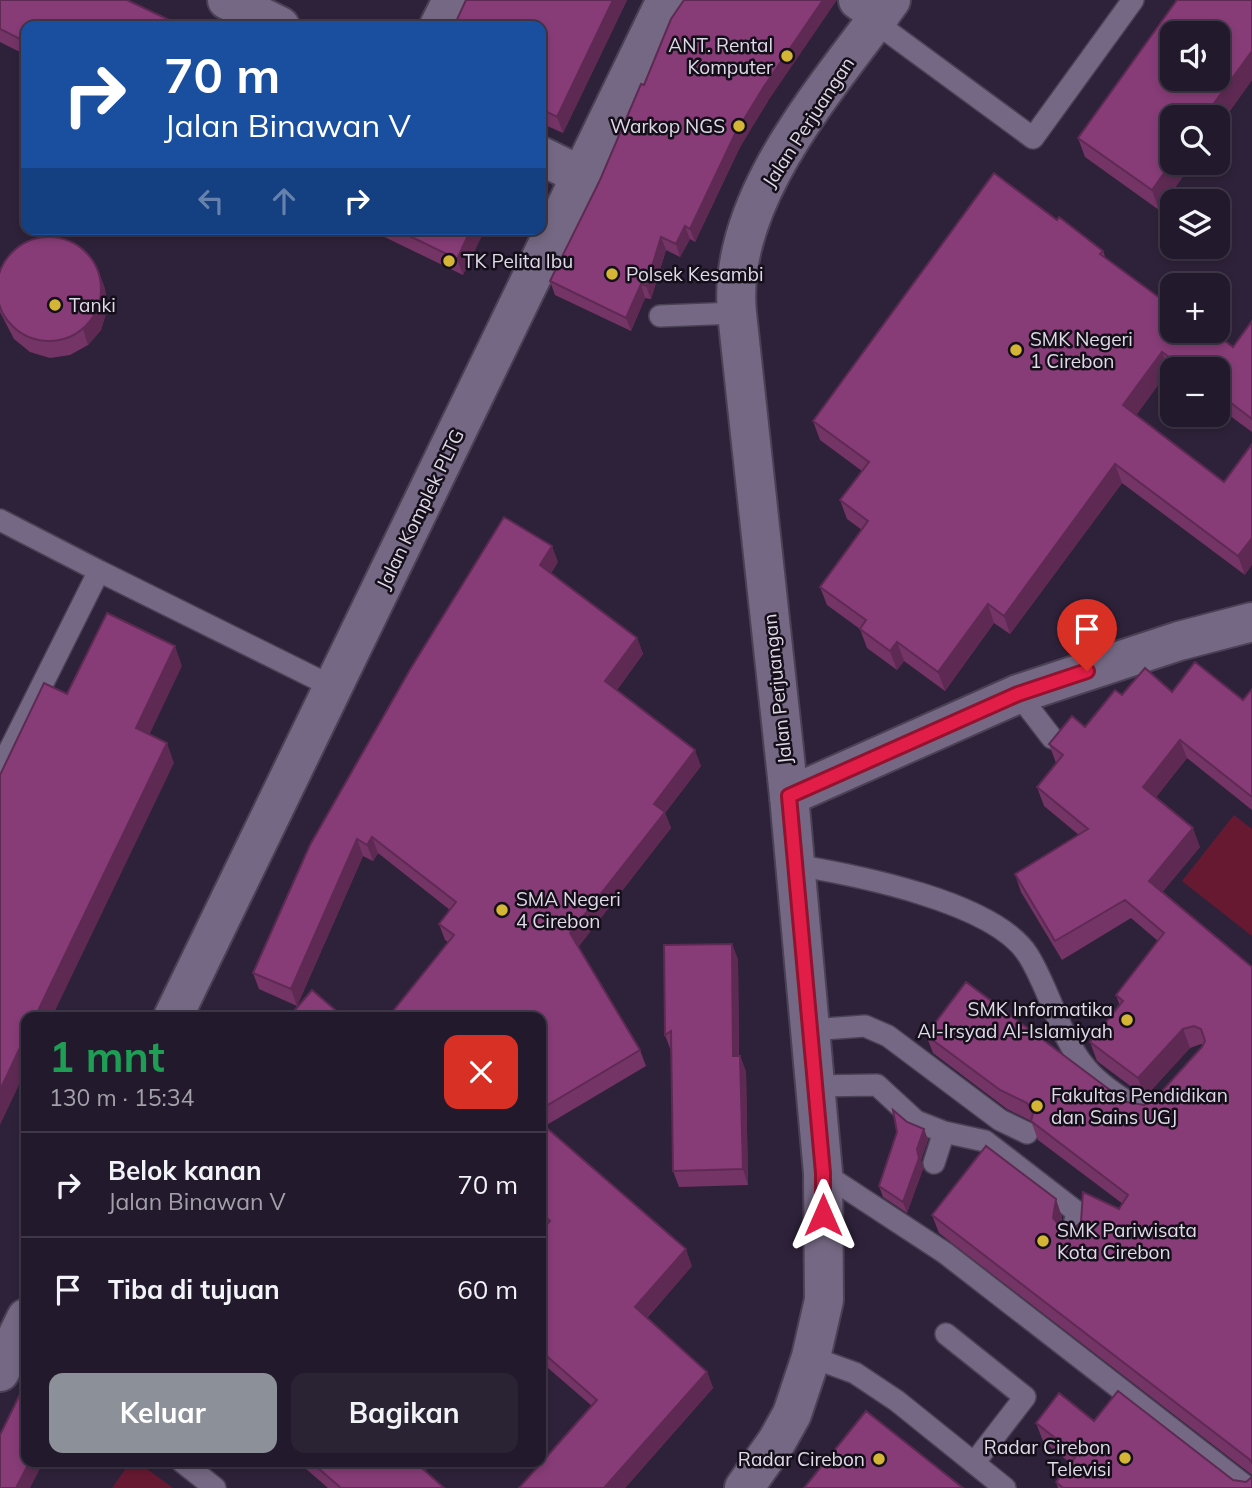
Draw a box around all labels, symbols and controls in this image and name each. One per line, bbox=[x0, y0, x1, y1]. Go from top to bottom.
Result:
map controls bbox=[1160, 21, 1230, 427]
button: sound bbox=[1160, 21, 1230, 91]
place label: ANT. Rental Komputer bbox=[668, 33, 773, 79]
text: 70 m bbox=[164, 44, 280, 105]
marker: ANT. Rental Komputer bbox=[779, 48, 795, 64]
icon: right bbox=[49, 49, 140, 140]
street label: Jalan Perjuangan bbox=[757, 52, 859, 192]
text: Jalan Binawan V bbox=[164, 105, 411, 145]
button: search bbox=[1160, 105, 1230, 175]
place label: Warkop NGS bbox=[610, 114, 725, 138]
marker: Warkop NGS bbox=[731, 118, 747, 134]
icon: left bbox=[192, 182, 230, 220]
icon: ahead bbox=[265, 182, 303, 220]
icon: right bbox=[338, 182, 376, 220]
button: layers bbox=[1160, 189, 1230, 259]
place label: TK Pelita Ibu bbox=[463, 249, 573, 273]
marker: TK Pelita Ibu bbox=[441, 253, 457, 269]
place label: Polsek Kesambi bbox=[626, 262, 763, 286]
marker: Polsek Kesambi bbox=[604, 266, 620, 282]
button: + bbox=[1160, 273, 1230, 343]
place label: Tanki bbox=[69, 293, 116, 317]
marker: Tanki bbox=[47, 297, 63, 313]
place label: SMK Negeri 1 Cirebon bbox=[1030, 327, 1133, 373]
marker: SMK Negeri 1 Cirebon bbox=[1008, 342, 1024, 358]
button: − bbox=[1160, 357, 1230, 427]
street label: Jalan Komplek PLTG bbox=[371, 425, 469, 593]
pin bbox=[1057, 599, 1117, 671]
icon: arrive bbox=[1068, 610, 1106, 648]
street label: Jalan Perjuangan bbox=[757, 613, 797, 765]
place label: SMA Negeri 4 Cirebon bbox=[516, 887, 621, 933]
marker: SMA Negeri 4 Cirebon bbox=[494, 902, 510, 918]
place label: SMK Informatika Al-Irsyad Al-Islamiyah bbox=[917, 997, 1113, 1043]
marker: SMK Informatika Al-Irsyad Al-Islamiyah bbox=[1119, 1012, 1135, 1028]
text: 1 mnt bbox=[49, 1030, 165, 1083]
button: close bbox=[444, 1035, 518, 1109]
text: 130 m · 15:34 bbox=[49, 1083, 194, 1112]
place label: Fakultas Pendidikan dan Sains UGJ bbox=[1051, 1083, 1228, 1129]
marker: Fakultas Pendidikan dan Sains UGJ bbox=[1029, 1098, 1045, 1114]
text: Belok kanan bbox=[108, 1154, 262, 1187]
icon: right bbox=[49, 1166, 87, 1204]
text: 70 m bbox=[457, 1168, 518, 1201]
position arrow bbox=[786, 1178, 860, 1252]
text: Jalan Binawan V bbox=[108, 1187, 286, 1216]
place label: SMK Pariwisata Kota Cirebon bbox=[1057, 1218, 1197, 1264]
marker: SMK Pariwisata Kota Cirebon bbox=[1035, 1233, 1051, 1249]
icon: arrive bbox=[49, 1271, 87, 1309]
text: Tiba di tujuan bbox=[108, 1273, 280, 1306]
text: 60 m bbox=[457, 1273, 518, 1306]
button: Keluar bbox=[49, 1373, 277, 1453]
button: Bagikan bbox=[291, 1373, 518, 1453]
place label: Radar Cirebon Televisi bbox=[984, 1435, 1111, 1481]
place label: Radar Cirebon bbox=[738, 1447, 865, 1471]
marker: Radar Cirebon Televisi bbox=[1117, 1450, 1133, 1466]
marker: Radar Cirebon bbox=[871, 1451, 887, 1467]

